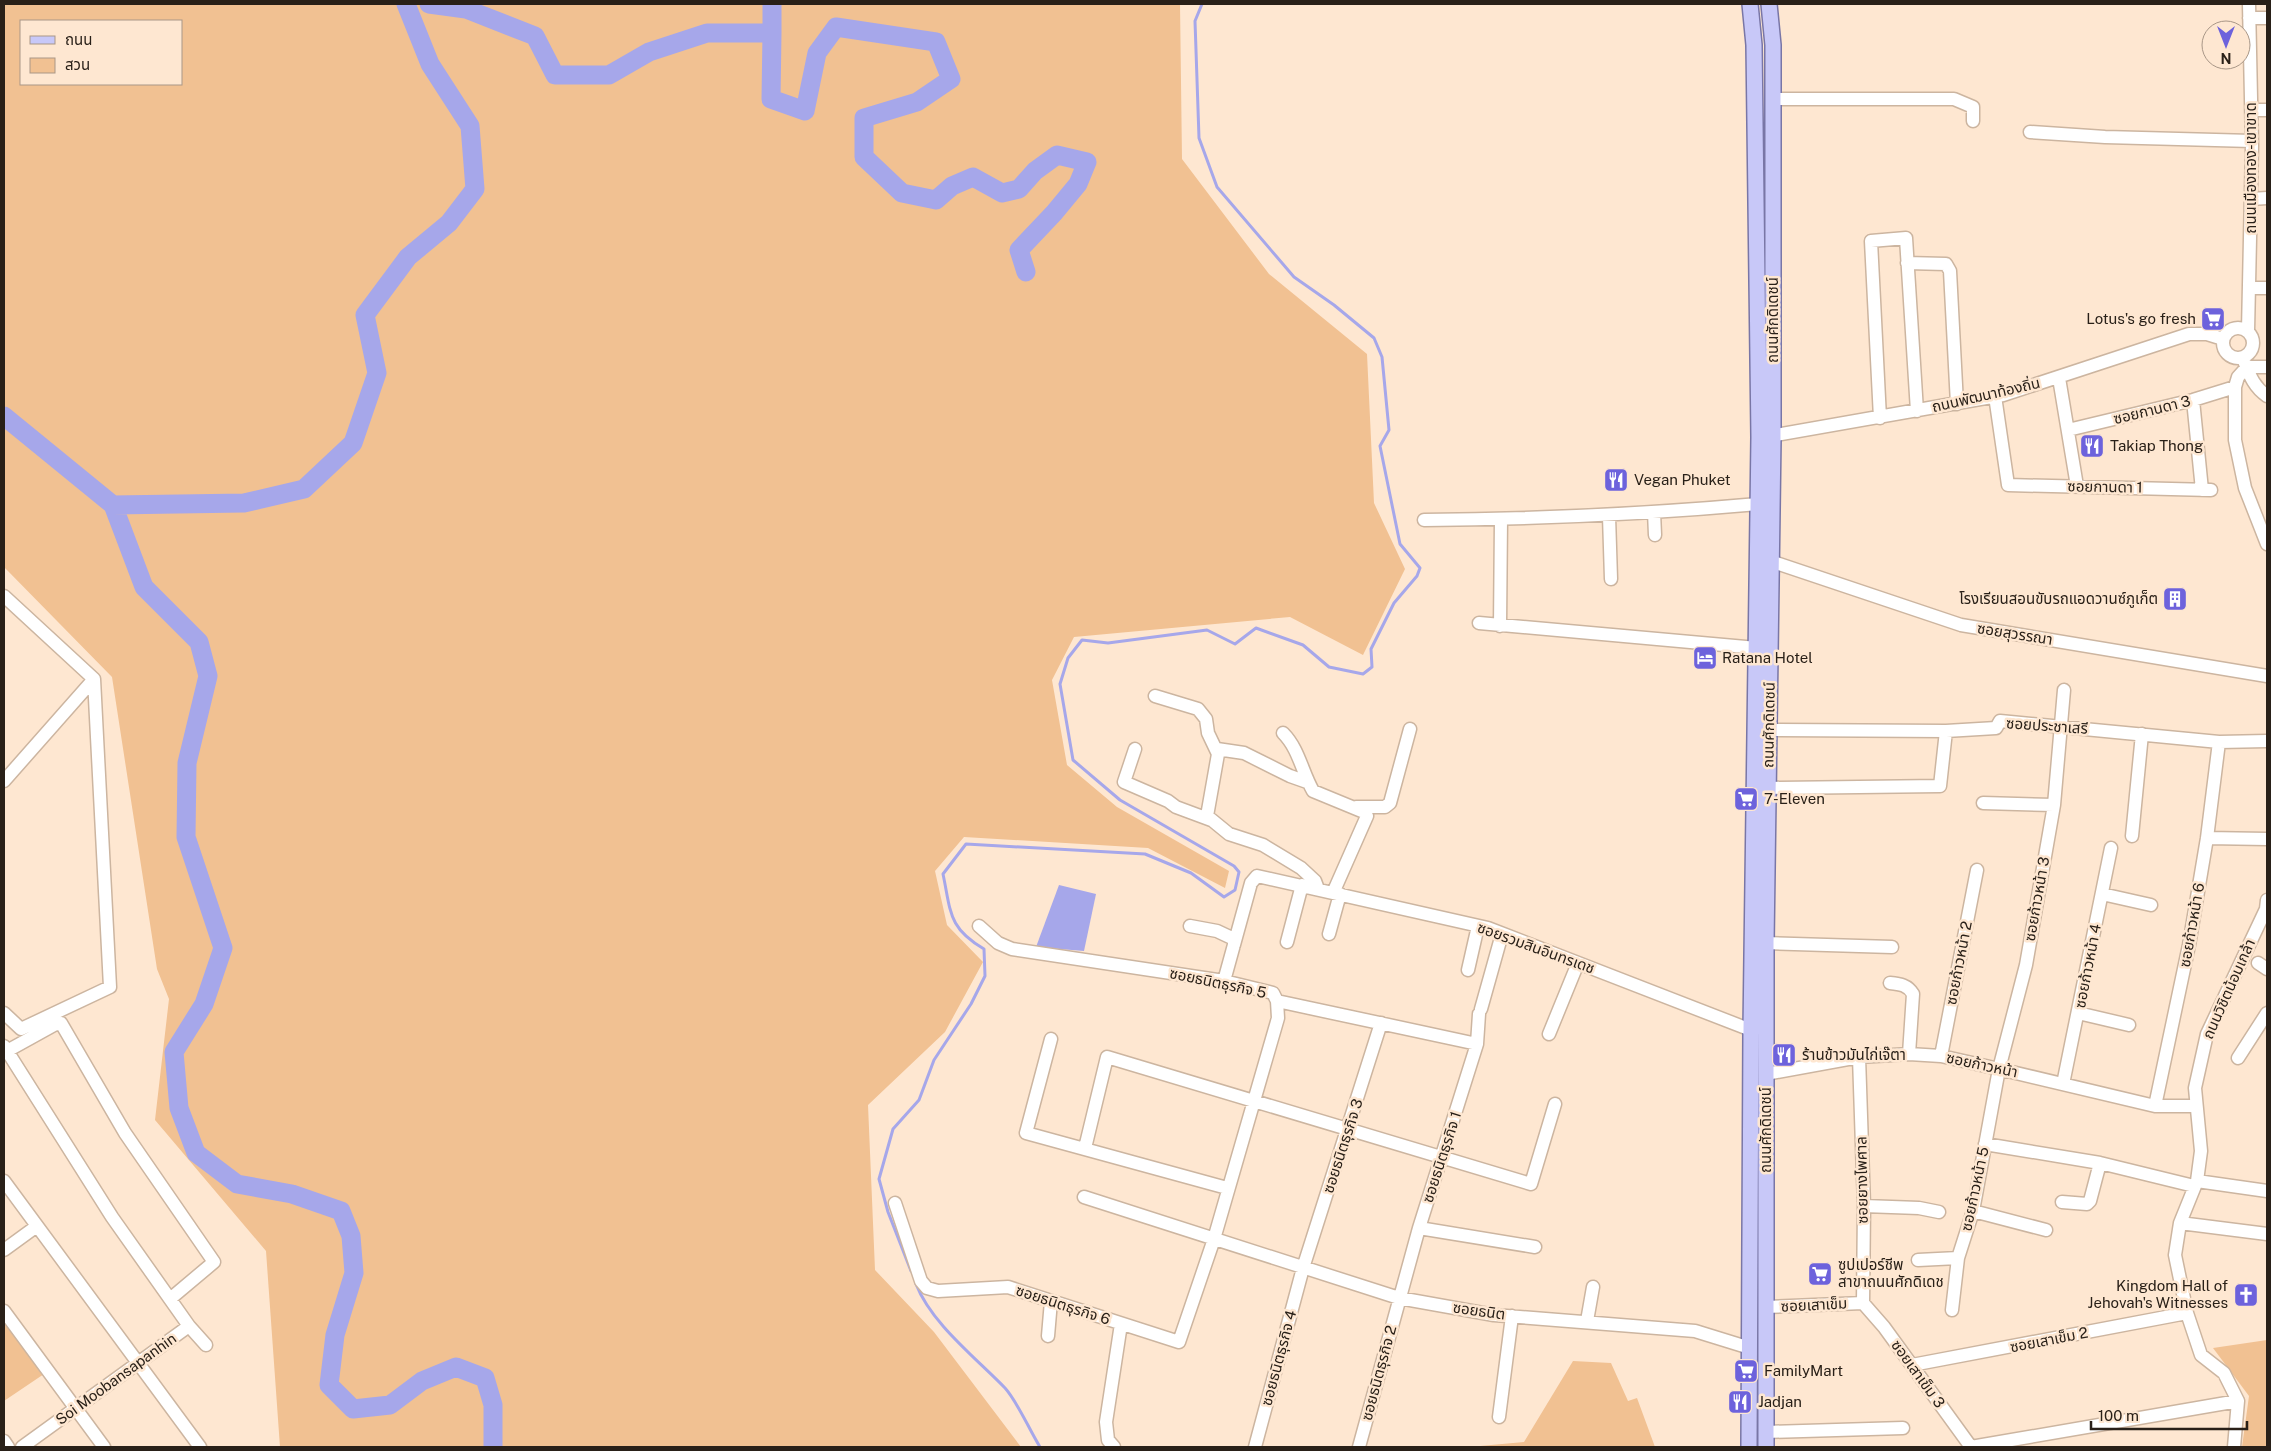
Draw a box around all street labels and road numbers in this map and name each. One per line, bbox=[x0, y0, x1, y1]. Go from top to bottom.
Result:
street label: ถนนเมืองทอง-เขาขาด bbox=[2242, 102, 2259, 234]
street label: ถนนศักดิเดชน์ bbox=[1764, 277, 1781, 363]
street label: ถนนพัฒนาท้องถิ่น bbox=[1930, 373, 2042, 415]
street label: ซอยกานดา 3 bbox=[2112, 392, 2192, 427]
street label: ซอยกานดา 1 bbox=[2067, 477, 2143, 496]
street label: ซอยสุวรรณา bbox=[1976, 619, 2054, 649]
street label: ถนนศักดิเดชน์ bbox=[1759, 682, 1778, 768]
street label: ซอยประชาเสรี bbox=[2006, 714, 2088, 737]
street label: ซอยก้าวหน้า 3 bbox=[2021, 855, 2052, 942]
street label: ซอยก้าวหน้า 6 bbox=[2176, 881, 2207, 968]
street label: ซอยรวมสินอินทรเดช bbox=[1475, 918, 1597, 977]
street label: ซอยก้าวหน้า 2 bbox=[1942, 920, 1975, 1006]
street label: ซอยก้าวหน้า 4 bbox=[2071, 922, 2104, 1009]
street label: ถนนวิชิตน้อมเกล้า bbox=[2199, 936, 2258, 1041]
street label: ซอยธนิตธุรกิจ 5 bbox=[1168, 964, 1268, 1002]
street label: ซอยก้าวหน้า bbox=[1945, 1049, 2019, 1080]
street label: ถนนศักดิเดชน์ bbox=[1757, 1087, 1774, 1173]
street label: ซอยธนิตธุรกิจ 3 bbox=[1319, 1096, 1367, 1196]
street label: ซอยธนิตธุรกิจ 1 bbox=[1419, 1109, 1465, 1205]
street label: ซอยยางไพศาล bbox=[1852, 1136, 1871, 1224]
street label: ซอยก้าวหน้า 5 bbox=[1957, 1145, 1992, 1233]
street label: ซอยธนิตธุรกิจ 6 bbox=[1014, 1281, 1112, 1329]
street label: ซอยเสาเข็ม bbox=[1780, 1294, 1848, 1315]
street label: ซอยธนิต bbox=[1452, 1298, 1506, 1323]
street label: ซอยธนิตธุรกิจ 4 bbox=[1258, 1308, 1300, 1408]
street label: ซอยธนิตธุรกิจ 2 bbox=[1358, 1323, 1400, 1423]
street label: ซอยเสาเข็ม 2 bbox=[2008, 1324, 2089, 1355]
street label: Soi Moobansapanhin bbox=[52, 1329, 179, 1428]
street label: ซอยเสาเข็ม 3 bbox=[1888, 1337, 1949, 1411]

